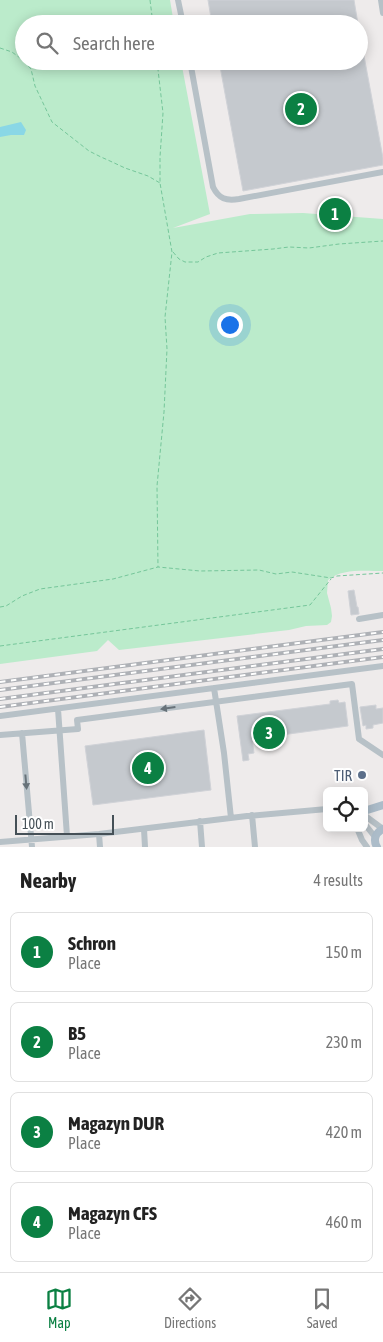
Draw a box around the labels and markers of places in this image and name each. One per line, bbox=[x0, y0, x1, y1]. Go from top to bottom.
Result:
pin: 2 bbox=[285, 90, 317, 128]
pin: 1 bbox=[319, 195, 351, 233]
pin: 3 bbox=[253, 714, 285, 752]
pin: 4 bbox=[132, 749, 164, 787]
place label: TIR bbox=[334, 767, 352, 784]
marker: TIR bbox=[356, 769, 368, 781]

